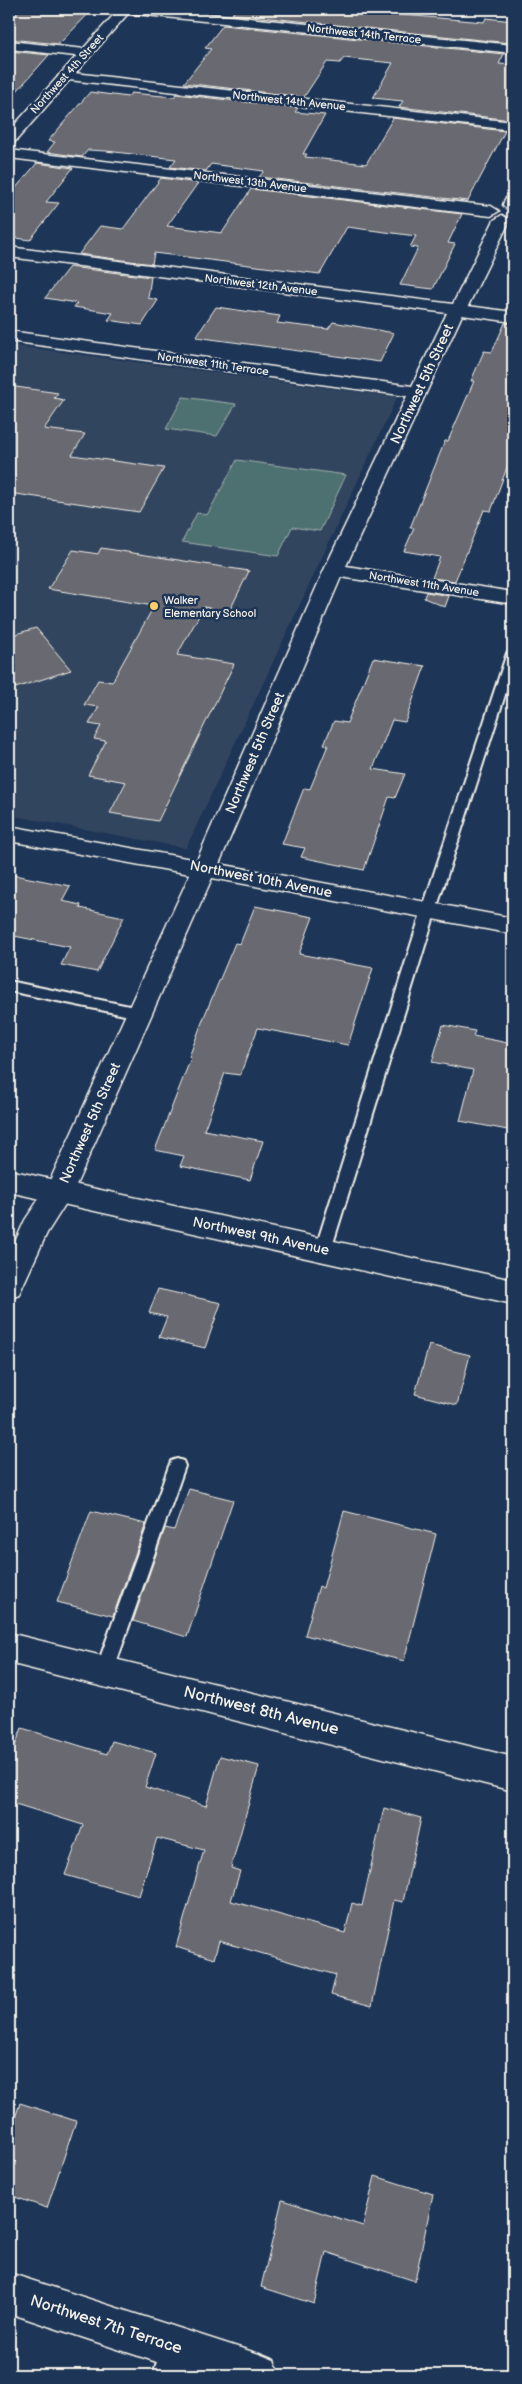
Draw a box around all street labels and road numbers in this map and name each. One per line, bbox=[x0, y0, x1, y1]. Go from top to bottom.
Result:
street label: Northwest 14th Terrace bbox=[306, 22, 422, 47]
street label: Northwest 4th Street bbox=[28, 31, 107, 117]
street label: Northwest 14th Avenue bbox=[232, 89, 347, 113]
street label: Northwest 13th Avenue bbox=[193, 169, 308, 195]
street label: Northwest 12th Avenue bbox=[204, 272, 319, 298]
street label: Northwest 5th Street bbox=[387, 321, 458, 447]
street label: Northwest 11th Terrace bbox=[156, 350, 270, 378]
street label: Northwest 11th Avenue bbox=[368, 569, 481, 599]
street label: Northwest 5th Street bbox=[222, 689, 289, 816]
street label: Northwest 10th Avenue bbox=[188, 857, 334, 901]
street label: Northwest 5th Street bbox=[56, 1059, 125, 1186]
street label: Northwest 9th Avenue bbox=[191, 1213, 331, 1259]
street label: Northwest 8th Avenue bbox=[182, 1683, 341, 1740]
street label: Northwest 7th Terrace bbox=[28, 2291, 185, 2359]

